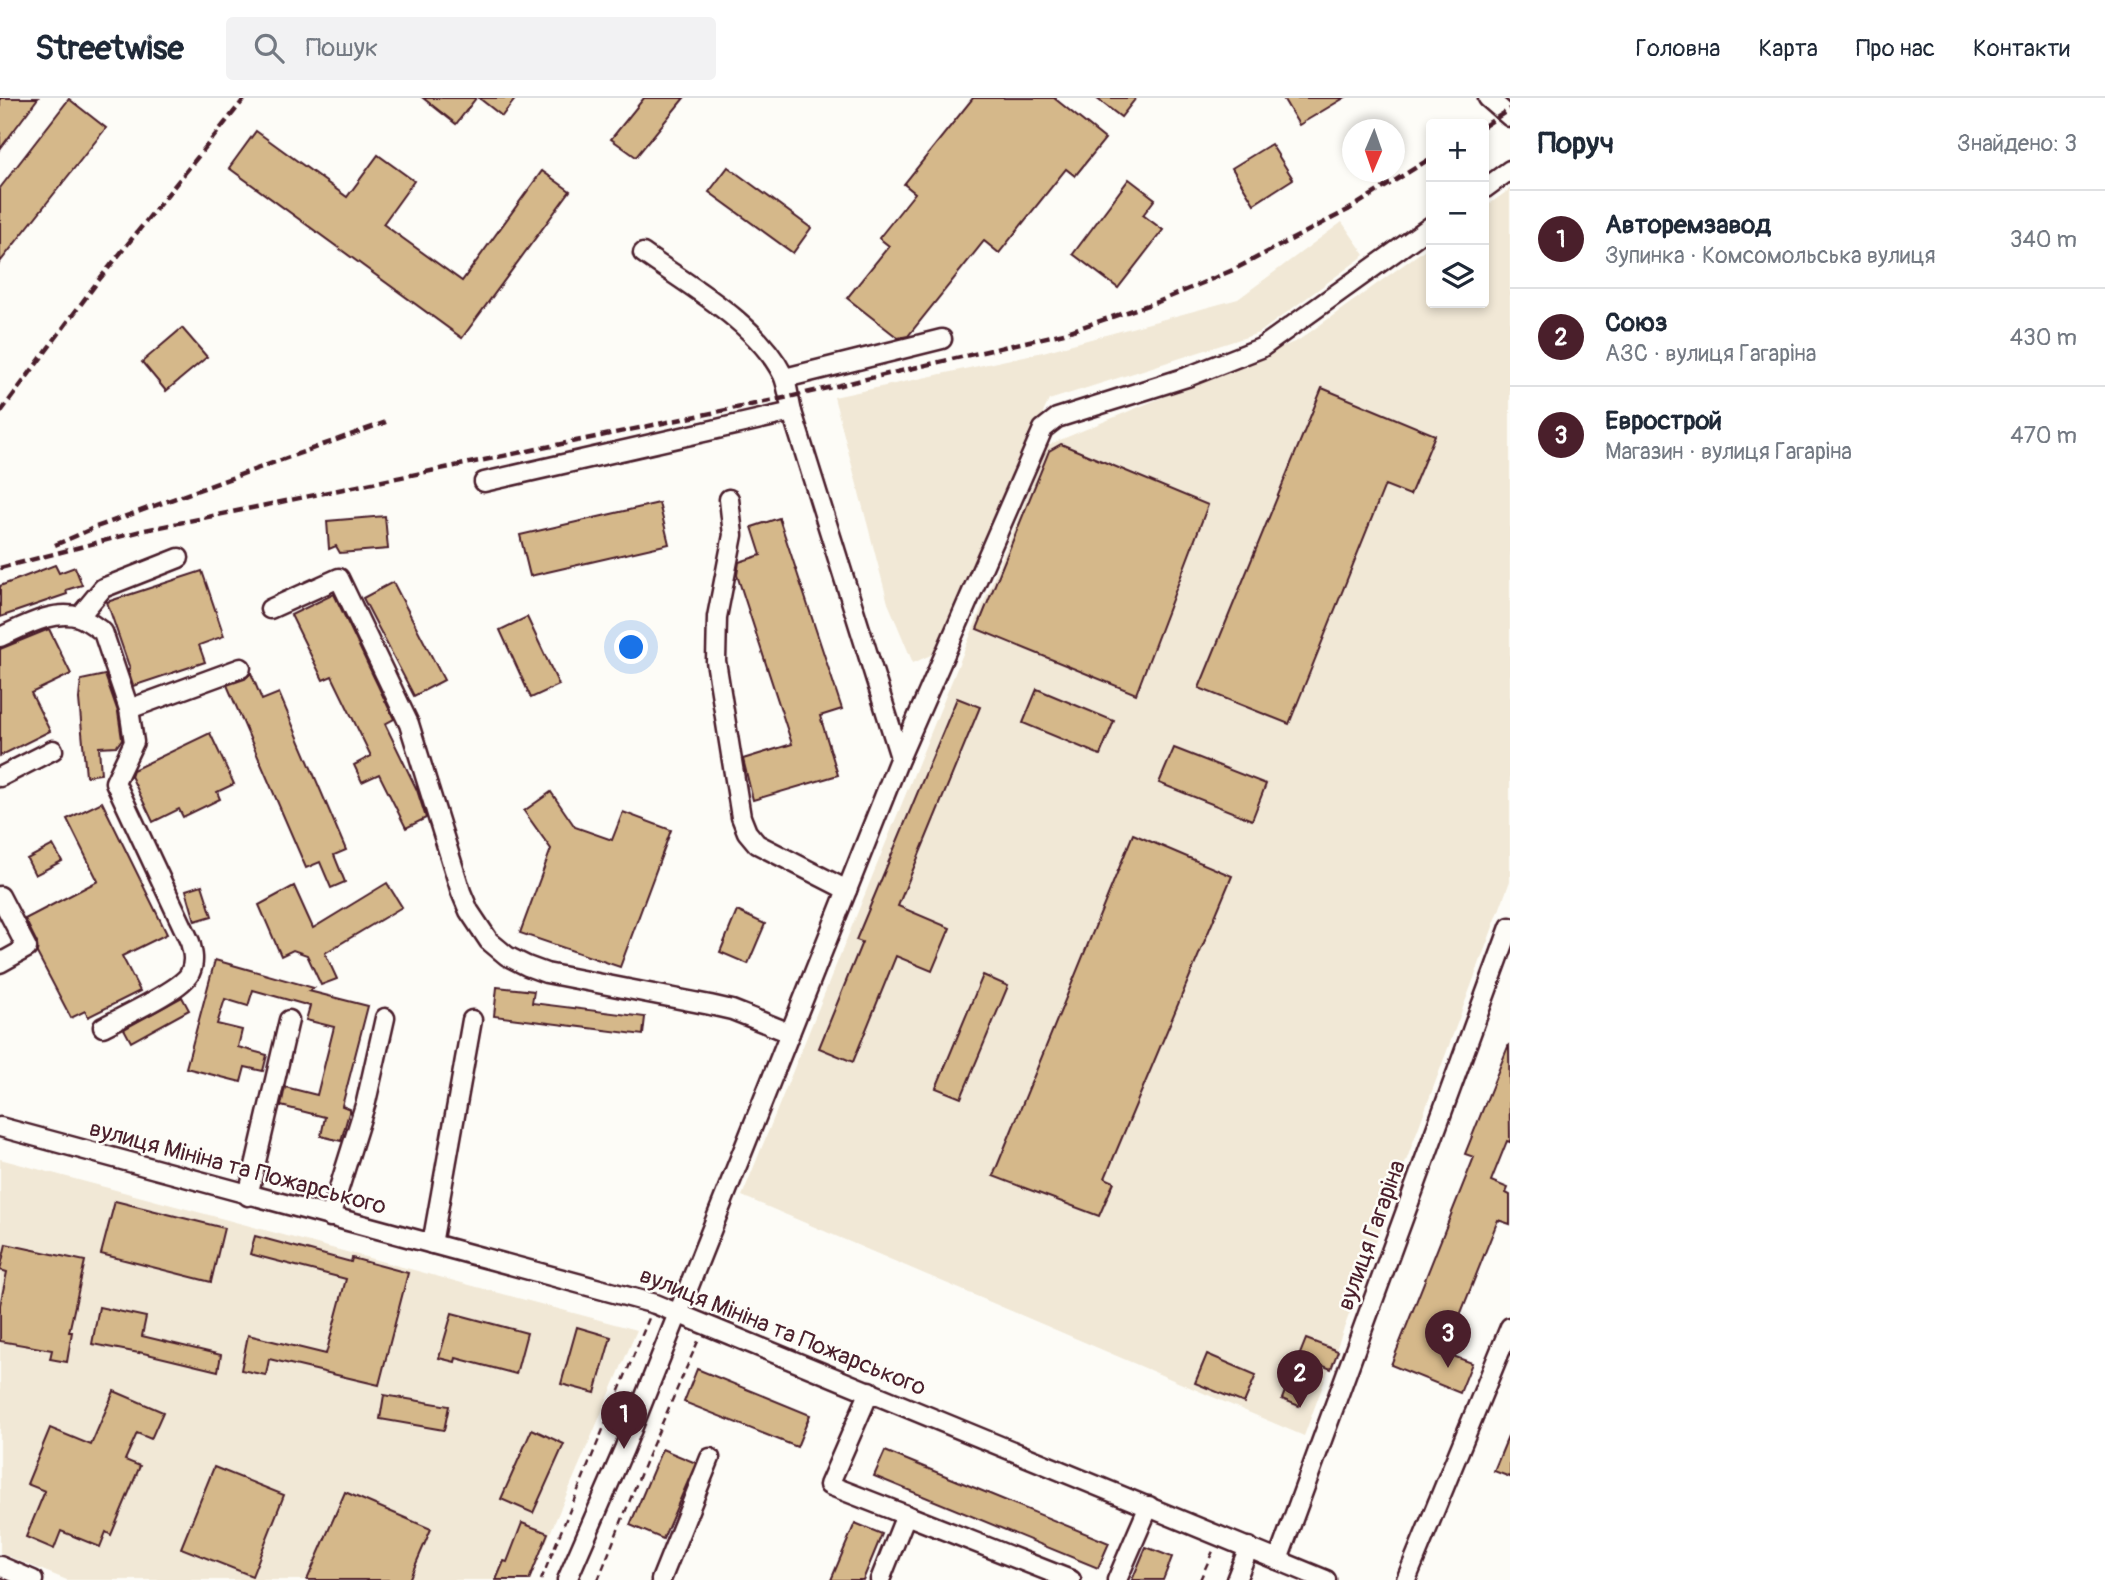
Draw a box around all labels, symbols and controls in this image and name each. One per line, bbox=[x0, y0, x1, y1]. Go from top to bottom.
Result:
search box bbox=[226, 17, 716, 80]
text: Streetwise bbox=[35, 28, 184, 69]
icon: search bbox=[250, 29, 288, 67]
text: Пошук bbox=[306, 32, 378, 64]
text: Головна bbox=[1636, 34, 1720, 63]
text: Карта bbox=[1758, 34, 1818, 63]
text: Про нас bbox=[1856, 34, 1935, 63]
text: Контакти bbox=[1973, 34, 2070, 63]
north arrow bbox=[1342, 119, 1405, 182]
map controls bbox=[1426, 119, 1489, 308]
button: + bbox=[1426, 119, 1489, 182]
text: Поруч bbox=[1538, 125, 1614, 162]
text: Знайдено: 3 bbox=[1957, 129, 2077, 158]
button: − bbox=[1426, 182, 1489, 245]
text: Авторемзавод bbox=[1605, 209, 1771, 241]
text: 1 bbox=[1557, 225, 1566, 254]
text: 340 m bbox=[2010, 225, 2077, 254]
text: Зупинка · Комсомольська вулиця bbox=[1605, 241, 1936, 270]
button: layers bbox=[1426, 245, 1489, 308]
text: Союз bbox=[1605, 307, 1668, 339]
text: 2 bbox=[1555, 323, 1567, 352]
text: 430 m bbox=[2010, 323, 2077, 352]
text: АЗС · вулиця Гагаріна bbox=[1605, 339, 1816, 368]
text: Еврострой bbox=[1605, 405, 1722, 437]
text: 3 bbox=[1555, 421, 1567, 450]
text: 470 m bbox=[2010, 421, 2077, 450]
text: Магазин · вулиця Гагаріна bbox=[1605, 437, 1852, 466]
your location bbox=[614, 630, 648, 664]
street label: вулиця Мініна та Пожарського bbox=[86, 1114, 390, 1221]
street label: вулиця Гагаріна bbox=[1331, 1156, 1412, 1314]
street label: вулиця Мініна та Пожарського bbox=[635, 1261, 930, 1402]
pin: 3 bbox=[1425, 1310, 1471, 1368]
pin: 2 bbox=[1277, 1350, 1323, 1408]
pin: 1 bbox=[601, 1391, 647, 1449]

